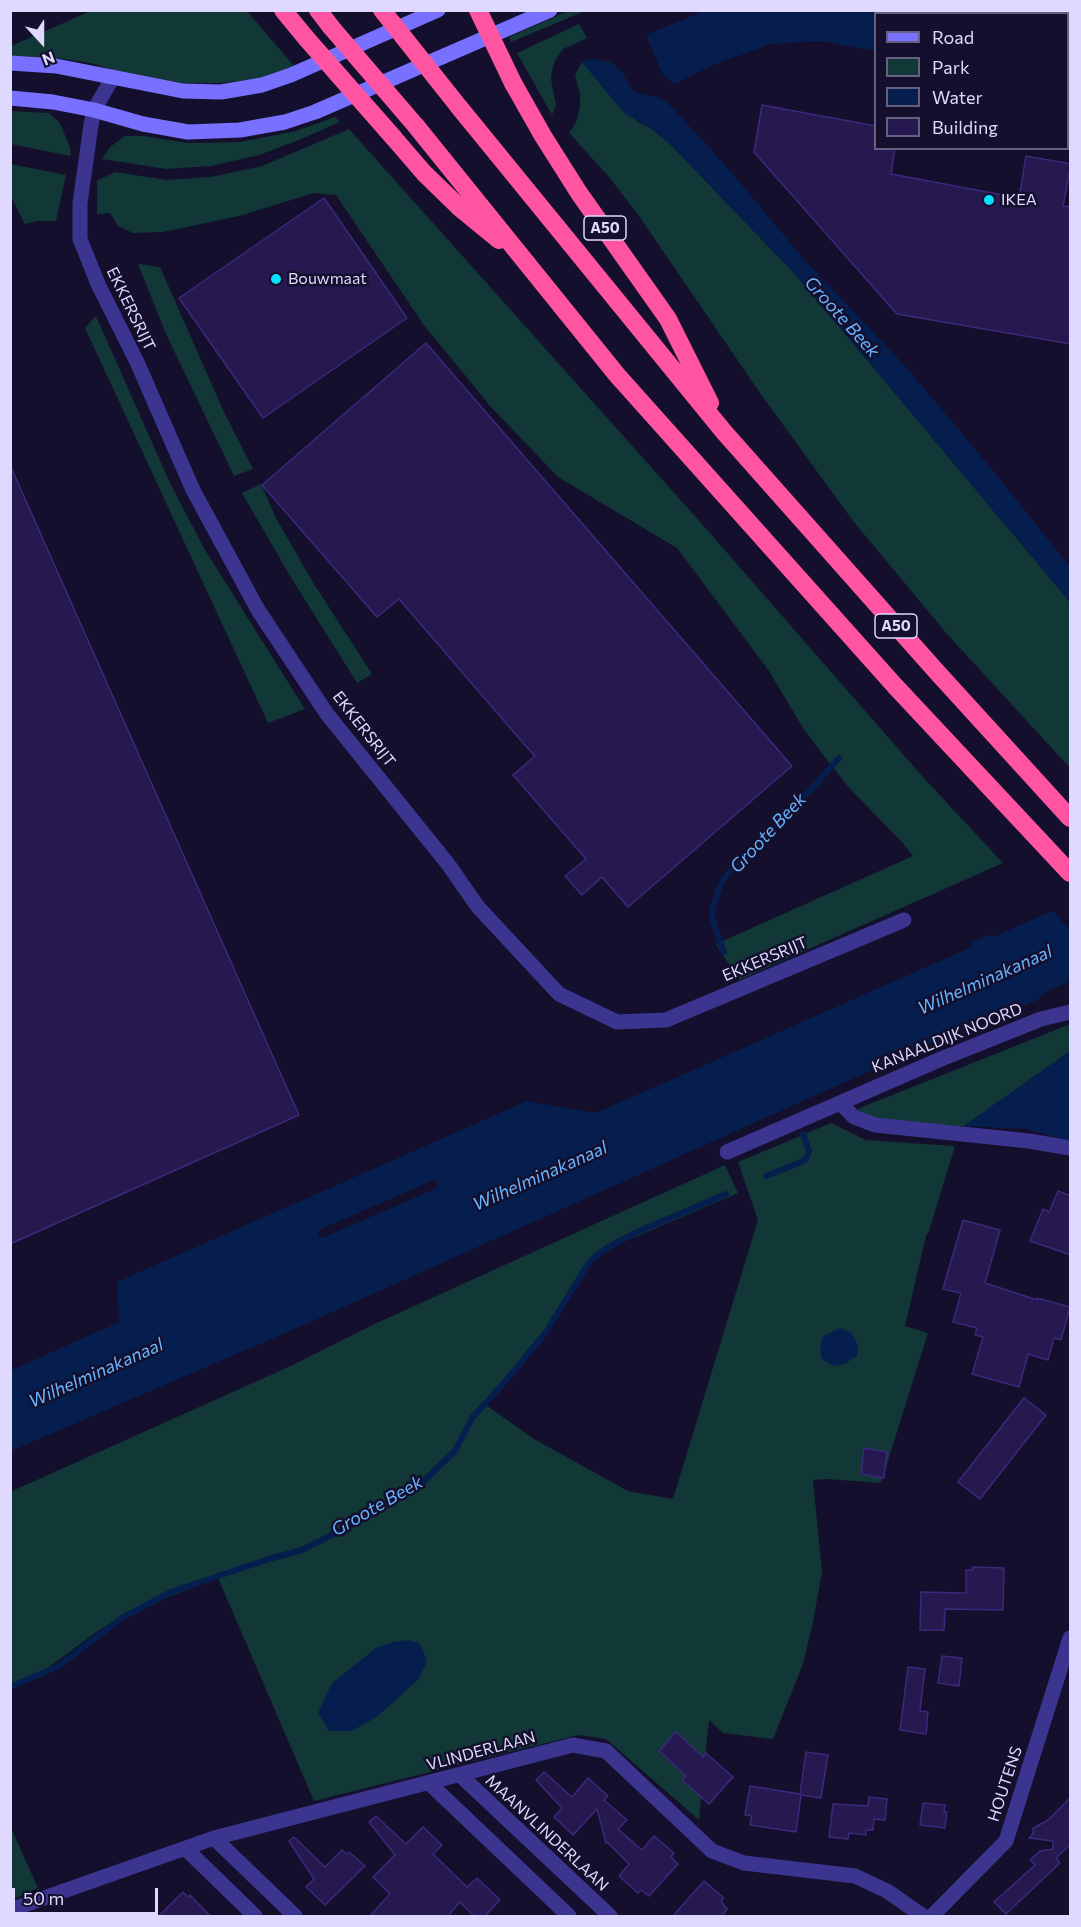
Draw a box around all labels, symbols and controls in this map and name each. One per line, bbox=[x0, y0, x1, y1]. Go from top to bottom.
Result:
north arrow bbox=[12, 12, 72, 72]
legend bbox=[874, 12, 1069, 150]
text: Road bbox=[932, 26, 974, 48]
text: N bbox=[40, 48, 58, 70]
text: Park bbox=[932, 56, 970, 78]
text: Water bbox=[932, 86, 983, 108]
text: Building bbox=[932, 116, 998, 138]
place label: IKEA bbox=[1001, 190, 1037, 210]
marker: IKEA bbox=[982, 193, 996, 207]
road number: A50 bbox=[584, 216, 626, 240]
street label: EKKERSRIJT bbox=[102, 264, 160, 354]
place label: Bouwmaat bbox=[288, 269, 367, 289]
marker: Bouwmaat bbox=[269, 272, 283, 286]
water label: Groote Beek bbox=[800, 272, 884, 362]
road number: A50 bbox=[875, 614, 917, 638]
street label: EKKERSRIJT bbox=[329, 687, 399, 771]
water label: Groote Beek bbox=[725, 788, 811, 878]
street label: EKKERSRIJT bbox=[720, 932, 810, 986]
water label: Wilhelminakanaal bbox=[914, 941, 1056, 1019]
street label: KANAALDIJK NOORD bbox=[869, 999, 1025, 1077]
water label: Wilhelminakanaal bbox=[469, 1137, 611, 1215]
water label: Wilhelminakanaal bbox=[25, 1334, 167, 1412]
water label: Groote Beek bbox=[328, 1471, 426, 1541]
street label: VLINDERLAAN bbox=[424, 1727, 538, 1775]
street label: HOUTENS bbox=[984, 1744, 1026, 1824]
street label: MAANVLINDERLAAN bbox=[481, 1771, 613, 1895]
scale bar bbox=[15, 1876, 160, 1914]
text: 50 m bbox=[23, 1887, 64, 1909]

